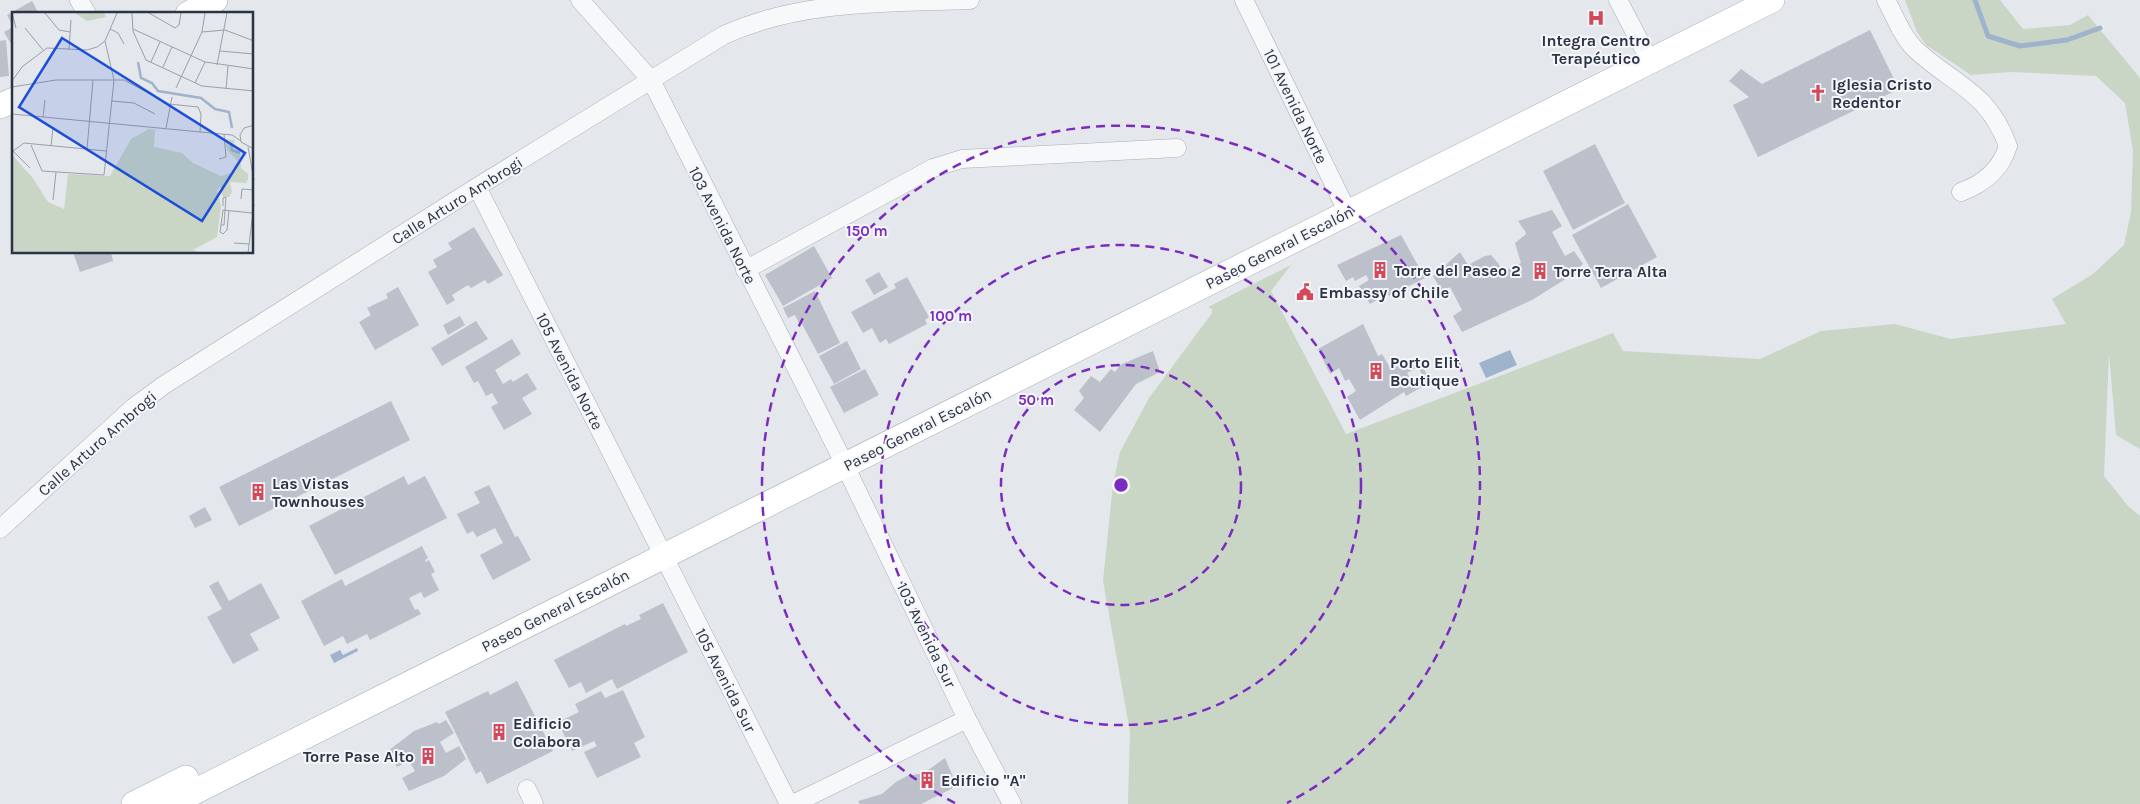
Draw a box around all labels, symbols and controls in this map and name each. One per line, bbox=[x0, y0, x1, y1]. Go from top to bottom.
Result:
hospital icon: Integra Centro Terapéutico bbox=[1586, 8, 1606, 28]
inset map bbox=[12, 12, 254, 254]
place label: Integra Centro Terapéutico bbox=[1542, 31, 1650, 68]
street label: 101 Avenida Norte bbox=[1260, 46, 1332, 167]
place label: Iglesia Cristo Redentor bbox=[1832, 75, 1932, 112]
church icon: Iglesia Cristo Redentor bbox=[1808, 83, 1828, 103]
street label: Calle Arturo Ambrogi bbox=[388, 152, 526, 248]
street label: 103 Avenida Norte bbox=[685, 163, 760, 287]
street label: Paseo General Escalón bbox=[1202, 202, 1356, 293]
text: 150 m bbox=[846, 222, 888, 240]
building icon: Torre del Paseo 2 bbox=[1370, 260, 1390, 280]
place label: Torre del Paseo 2 bbox=[1394, 261, 1521, 280]
building icon: Torre Terra Alta bbox=[1530, 261, 1550, 281]
place label: Torre Terra Alta bbox=[1554, 262, 1667, 281]
public building icon: Embassy of Chile bbox=[1295, 282, 1315, 302]
place label: Embassy of Chile bbox=[1319, 283, 1449, 302]
text: 100 m bbox=[930, 307, 972, 325]
street label: 105 Avenida Norte bbox=[532, 309, 607, 433]
place label: Porto Elit Boutique bbox=[1390, 353, 1460, 390]
building icon: Porto Elit Boutique bbox=[1366, 361, 1386, 381]
street label: Paseo General Escalón bbox=[840, 384, 994, 475]
street label: Calle Arturo Ambrogi bbox=[34, 387, 160, 500]
text: 50 m bbox=[1018, 391, 1054, 409]
place label: Las Vistas Townhouses bbox=[272, 474, 365, 511]
centre of rings bbox=[1112, 476, 1130, 494]
building icon: Las Vistas Townhouses bbox=[248, 482, 268, 502]
street label: Paseo General Escalón bbox=[478, 565, 632, 656]
street label: 103 Avenida Sur bbox=[893, 579, 960, 691]
street label: 105 Avenida Sur bbox=[691, 625, 760, 736]
place label: Edificio Colabora bbox=[513, 714, 581, 751]
building icon: Edificio Colabora bbox=[489, 722, 509, 742]
building icon: Torre Pase Alto bbox=[418, 746, 438, 766]
place label: Torre Pase Alto bbox=[303, 747, 414, 766]
building icon: Edificio "A" bbox=[917, 770, 937, 790]
place label: Edificio "A" bbox=[941, 771, 1026, 790]

